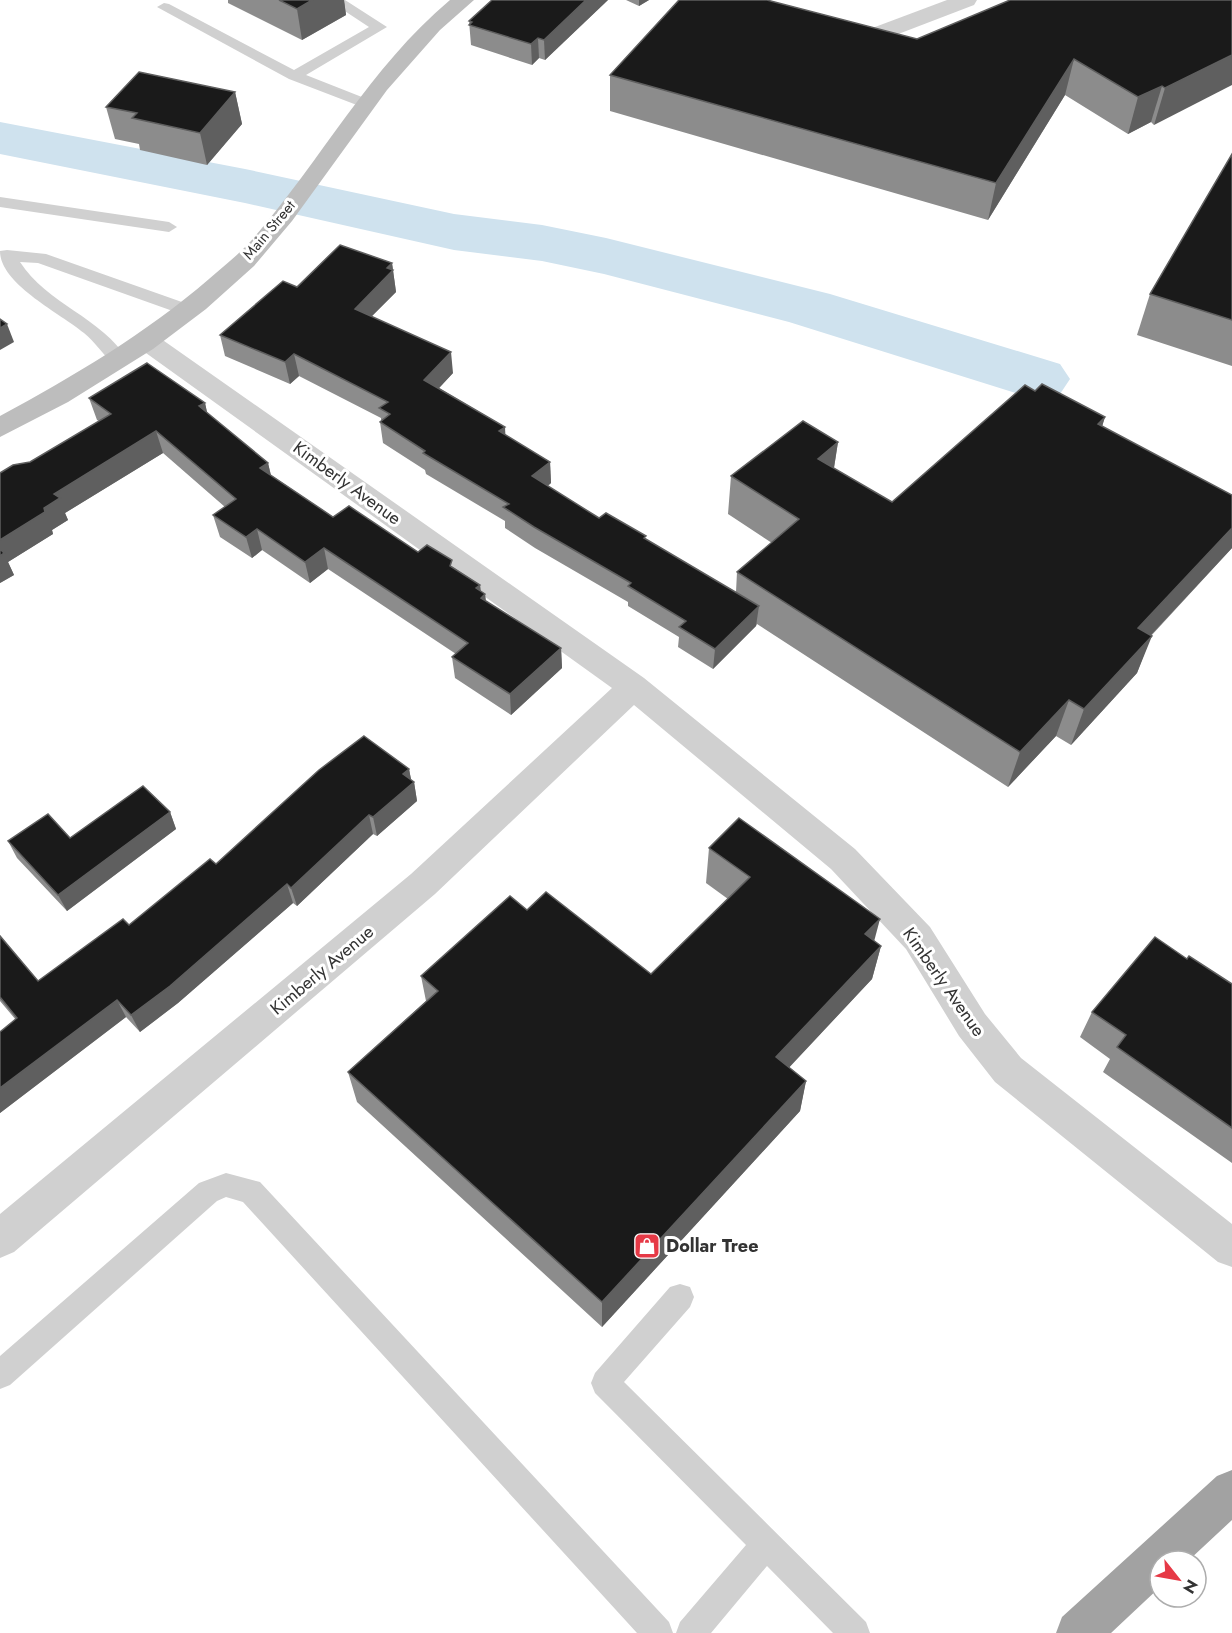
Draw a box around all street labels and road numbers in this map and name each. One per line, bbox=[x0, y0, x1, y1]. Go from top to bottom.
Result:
street label: Main Street bbox=[238, 195, 301, 264]
street label: Kimberly Avenue bbox=[288, 435, 406, 531]
street label: Kimberly Avenue bbox=[265, 919, 379, 1021]
street label: Kimberly Avenue bbox=[897, 922, 991, 1042]

